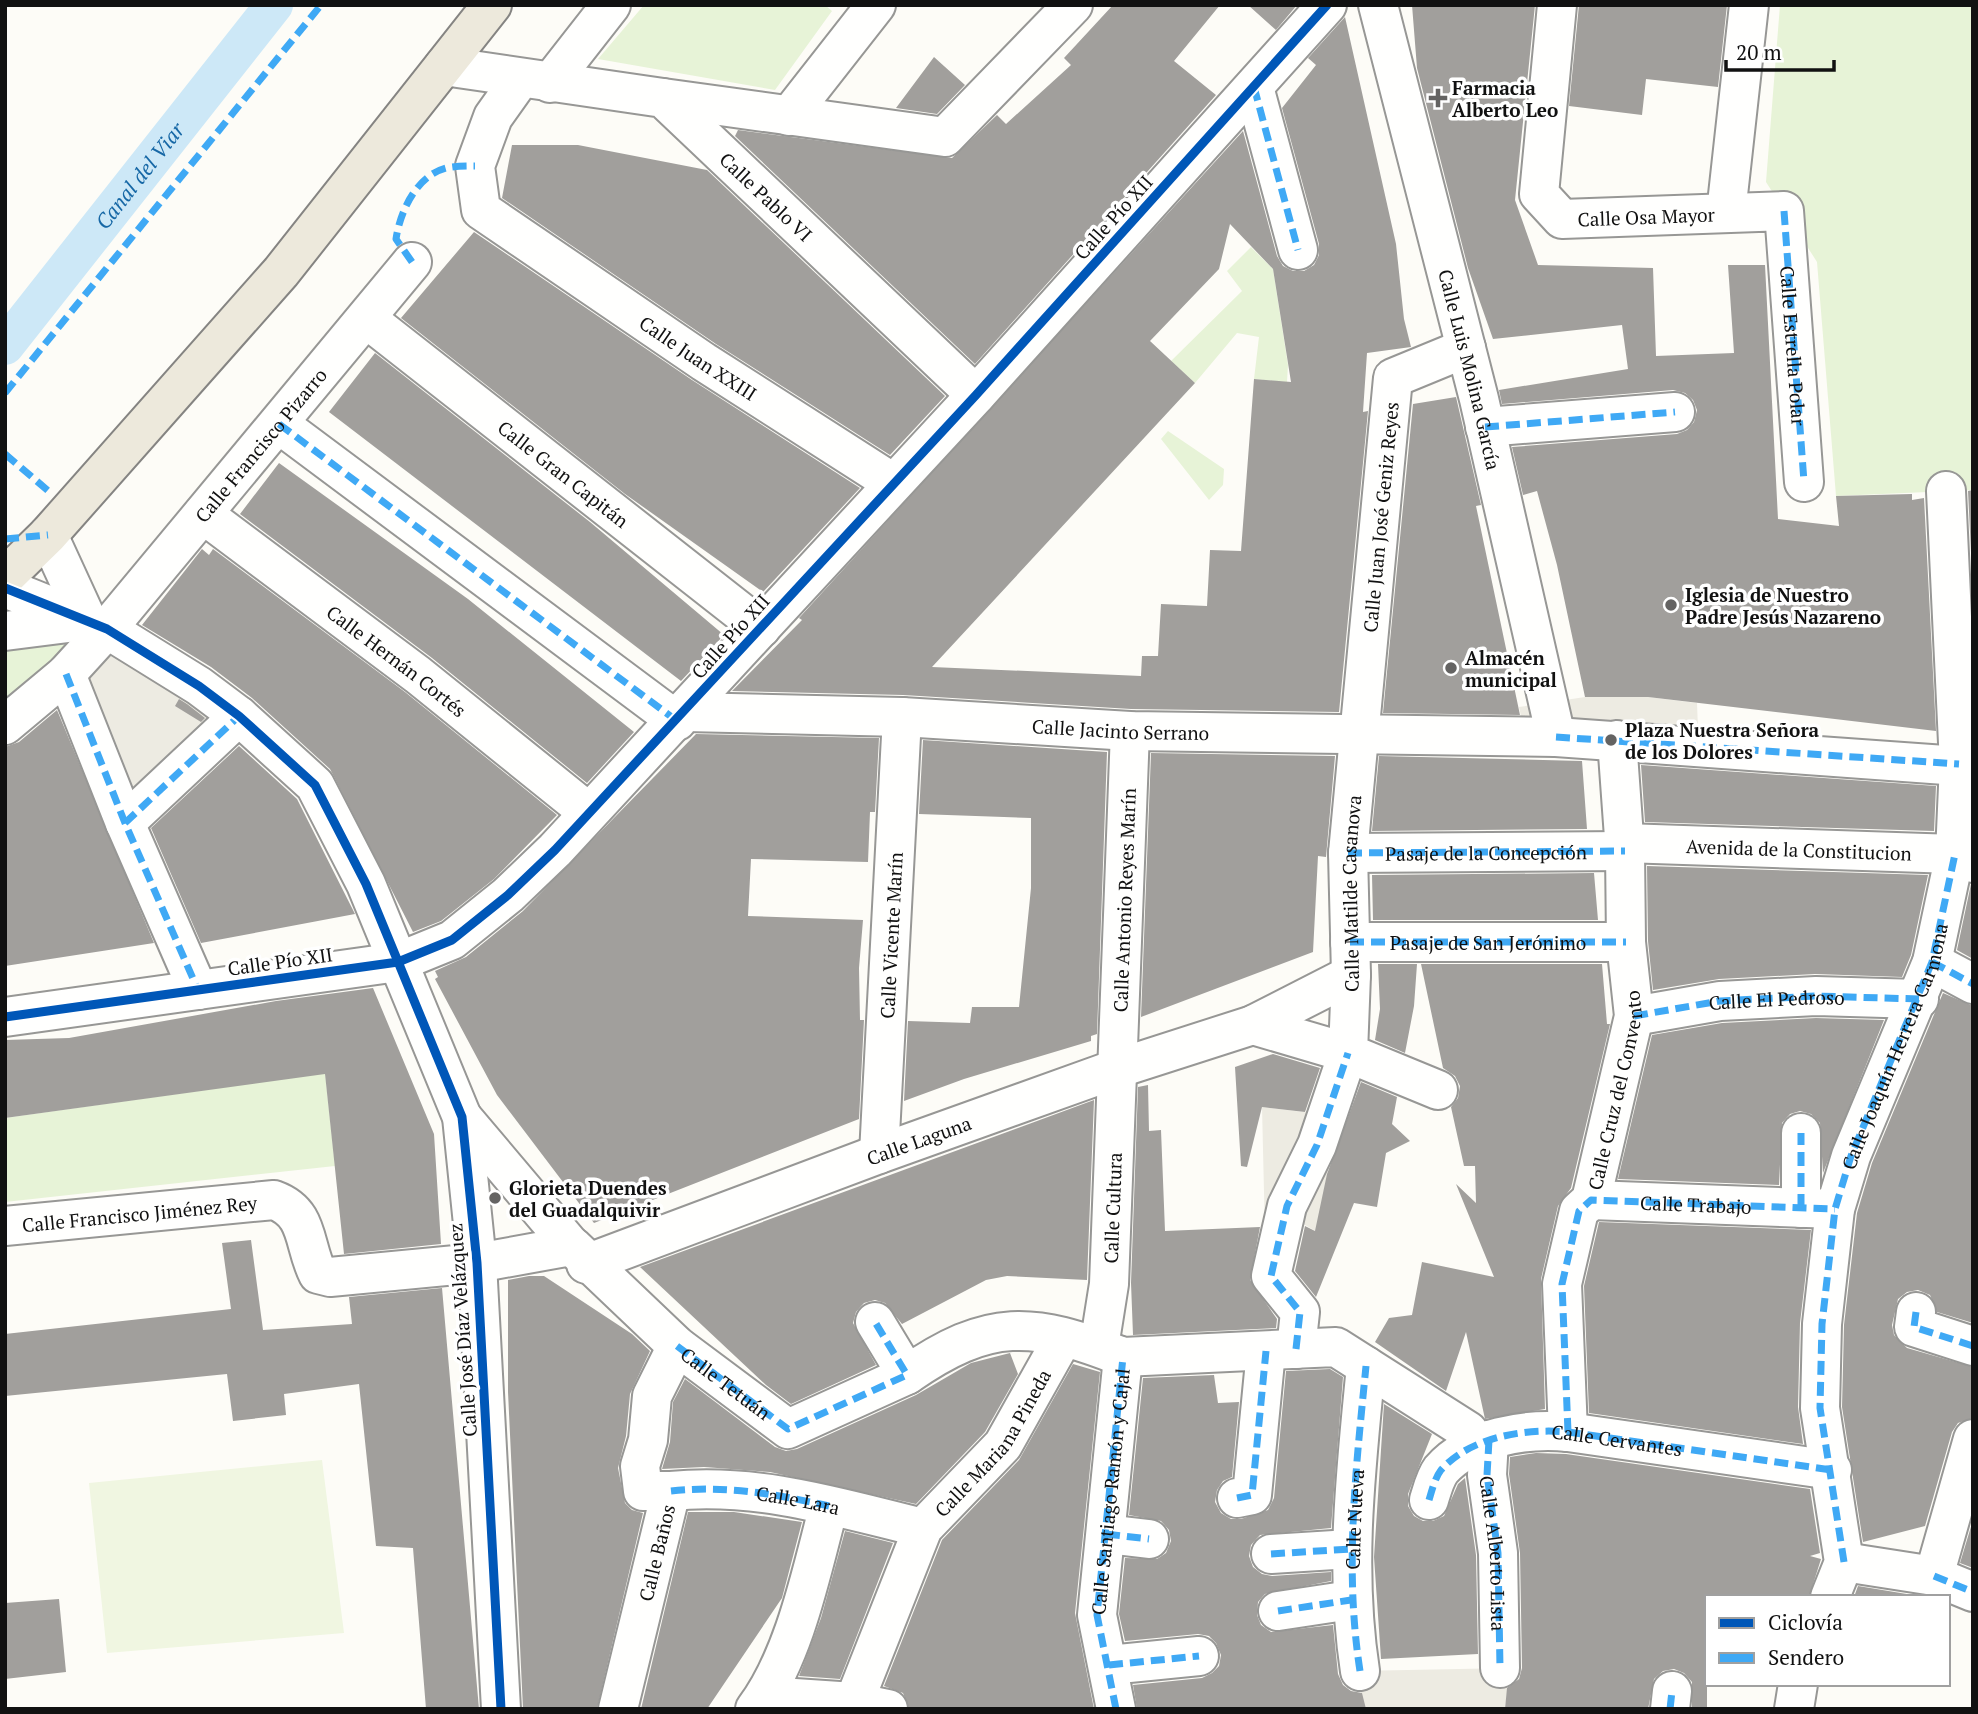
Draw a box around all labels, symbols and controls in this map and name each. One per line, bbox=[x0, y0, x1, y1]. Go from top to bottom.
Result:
scale bar bbox=[1726, 28, 1834, 72]
text: 20 m bbox=[1736, 38, 1782, 66]
place label: Farmacia Alberto Leo bbox=[1452, 75, 1558, 122]
marker: Farmacia Alberto Leo bbox=[1430, 90, 1446, 106]
water label: Canal del Viar bbox=[89, 116, 191, 235]
street label: Calle Pablo VI bbox=[715, 146, 818, 246]
street label: Calle Pío XII bbox=[1068, 169, 1158, 265]
street label: Calle Osa Mayor bbox=[1577, 201, 1716, 231]
street label: Calle Estrella Polar bbox=[1776, 265, 1812, 427]
street label: Calle Luis Molina García bbox=[1434, 267, 1507, 472]
street label: Calle Juan XXIII bbox=[635, 309, 762, 405]
street label: Calle Francisco Pizarro bbox=[189, 362, 332, 527]
street label: Calle Juan José Geniz Reyes bbox=[1356, 401, 1403, 633]
street label: Calle Gran Capitán bbox=[493, 414, 634, 532]
place label: Iglesia de Nuestro Padre Jesús Nazareno bbox=[1685, 582, 1881, 629]
street label: Calle Pío XII bbox=[685, 588, 775, 684]
marker: Iglesia de Nuestro Padre Jesús Nazareno bbox=[1663, 597, 1679, 613]
street label: Calle Hernán Cortés bbox=[322, 599, 472, 722]
place label: Almacén municipal bbox=[1465, 645, 1557, 692]
marker: Almacén municipal bbox=[1443, 660, 1459, 676]
street label: Calle Jacinto Serrano bbox=[1031, 713, 1209, 745]
place label: Plaza Nuestra Señora de los Dolores bbox=[1625, 717, 1820, 764]
marker: Plaza Nuestra Señora de los Dolores bbox=[1603, 732, 1619, 748]
street label: Calle Antonio Reyes Marín bbox=[1107, 788, 1140, 1013]
street label: Calle Matilde Casanova bbox=[1336, 793, 1366, 992]
street label: Avenida de la Constitucion bbox=[1686, 833, 1912, 865]
street label: Pasaje de la Concepción bbox=[1385, 839, 1587, 865]
street label: Calle Vicente Marín bbox=[874, 851, 907, 1019]
street label: Calle Joaquín Herrera Carmona bbox=[1835, 920, 1953, 1172]
street label: Pasaje de San Jerónimo bbox=[1390, 930, 1586, 955]
street label: Calle Pío XII bbox=[226, 941, 334, 981]
street label: Calle El Pedroso bbox=[1707, 983, 1845, 1015]
street label: Calle Cruz del Convento bbox=[1581, 989, 1647, 1192]
street label: Calle Laguna bbox=[863, 1109, 975, 1170]
street label: Calle Cultura bbox=[1097, 1151, 1127, 1264]
place label: Glorieta Duendes del Guadalquivir bbox=[509, 1175, 667, 1222]
street label: Calle Francisco Jiménez Rey bbox=[21, 1189, 258, 1237]
street label: Calle Trabajo bbox=[1640, 1189, 1752, 1218]
marker: Glorieta Duendes del Guadalquivir bbox=[487, 1190, 503, 1206]
street label: Calle José Díaz Velázquez bbox=[442, 1222, 482, 1438]
street label: Calle Tetuán bbox=[676, 1341, 776, 1425]
street label: Calle Mariana Pineda bbox=[928, 1364, 1056, 1522]
street label: Calle Santiago Ramón y Cajal bbox=[1085, 1367, 1134, 1616]
street label: Calle Cervantes bbox=[1551, 1419, 1684, 1461]
street label: Calle Nueva bbox=[1340, 1468, 1369, 1570]
street label: Calle Alberto Lista bbox=[1475, 1474, 1512, 1632]
street label: Calle Lara bbox=[755, 1480, 843, 1520]
street label: Calle Baños bbox=[632, 1502, 680, 1604]
legend bbox=[1705, 1595, 1950, 1686]
text: Ciclovía bbox=[1768, 1608, 1843, 1636]
text: Sendero bbox=[1768, 1643, 1844, 1671]

